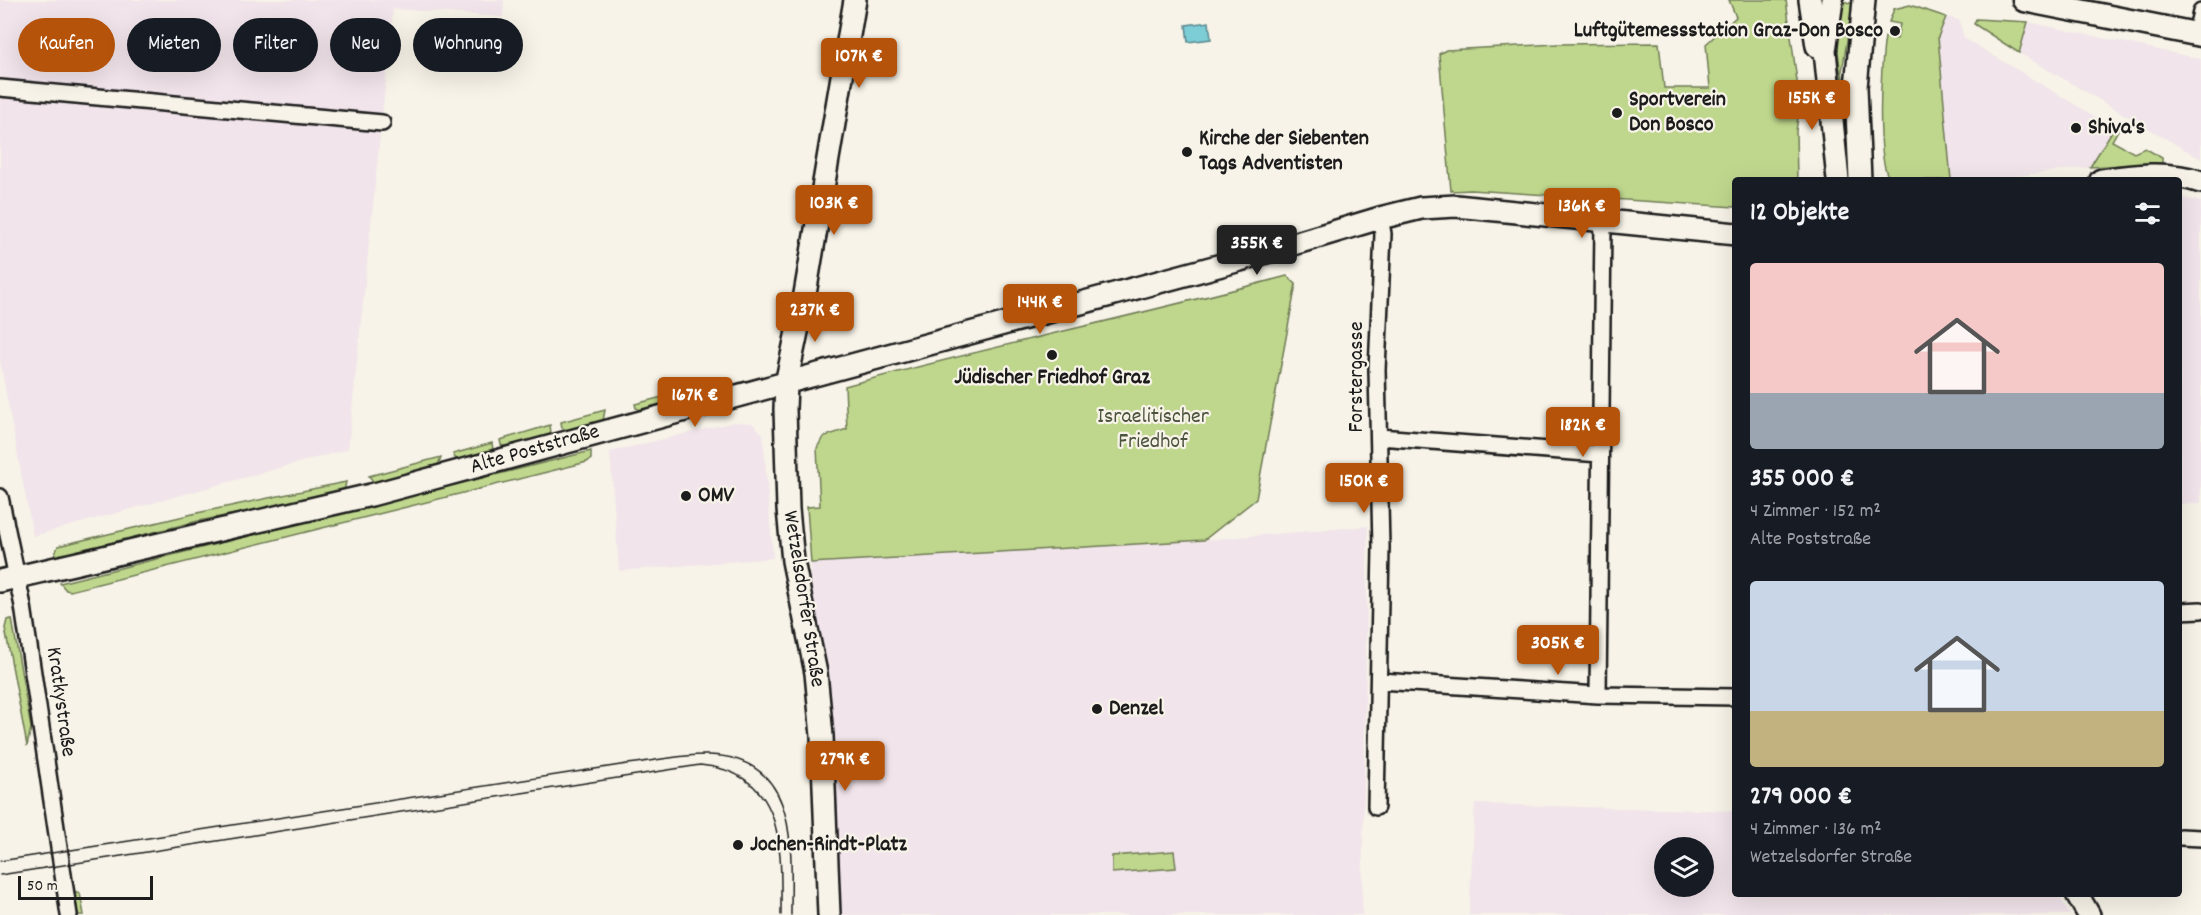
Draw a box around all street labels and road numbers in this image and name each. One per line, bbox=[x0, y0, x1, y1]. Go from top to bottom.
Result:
street label: Forstergasse bbox=[1342, 321, 1373, 433]
street label: Alte Poststraße bbox=[467, 417, 603, 483]
street label: Wetzelsdorfer Straße bbox=[774, 509, 832, 689]
street label: Kratkystraße bbox=[37, 645, 83, 759]

